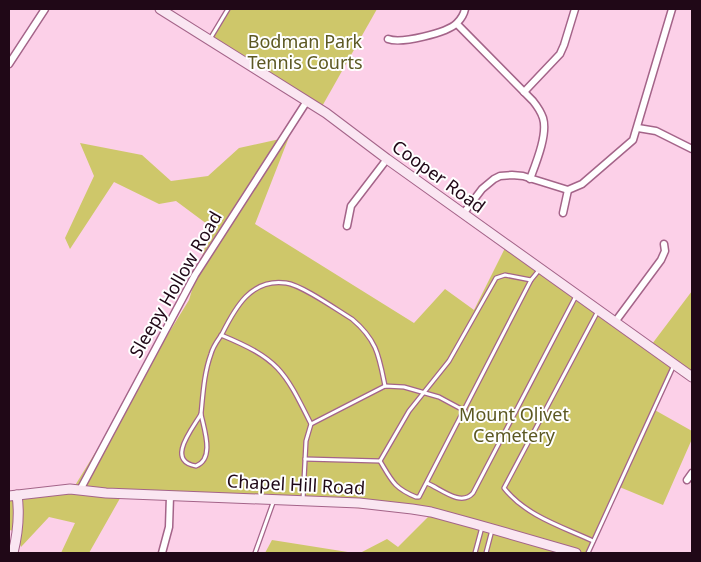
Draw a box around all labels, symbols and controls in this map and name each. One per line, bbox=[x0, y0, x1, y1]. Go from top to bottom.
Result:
park label: Bodman Park Tennis Courts bbox=[247, 29, 363, 74]
street label: Cooper Road bbox=[388, 134, 490, 218]
street label: Sleepy Hollow Road bbox=[123, 206, 227, 362]
park label: Mount Olivet Cemetery bbox=[459, 402, 569, 447]
street label: Chapel Hill Road bbox=[226, 468, 366, 500]

